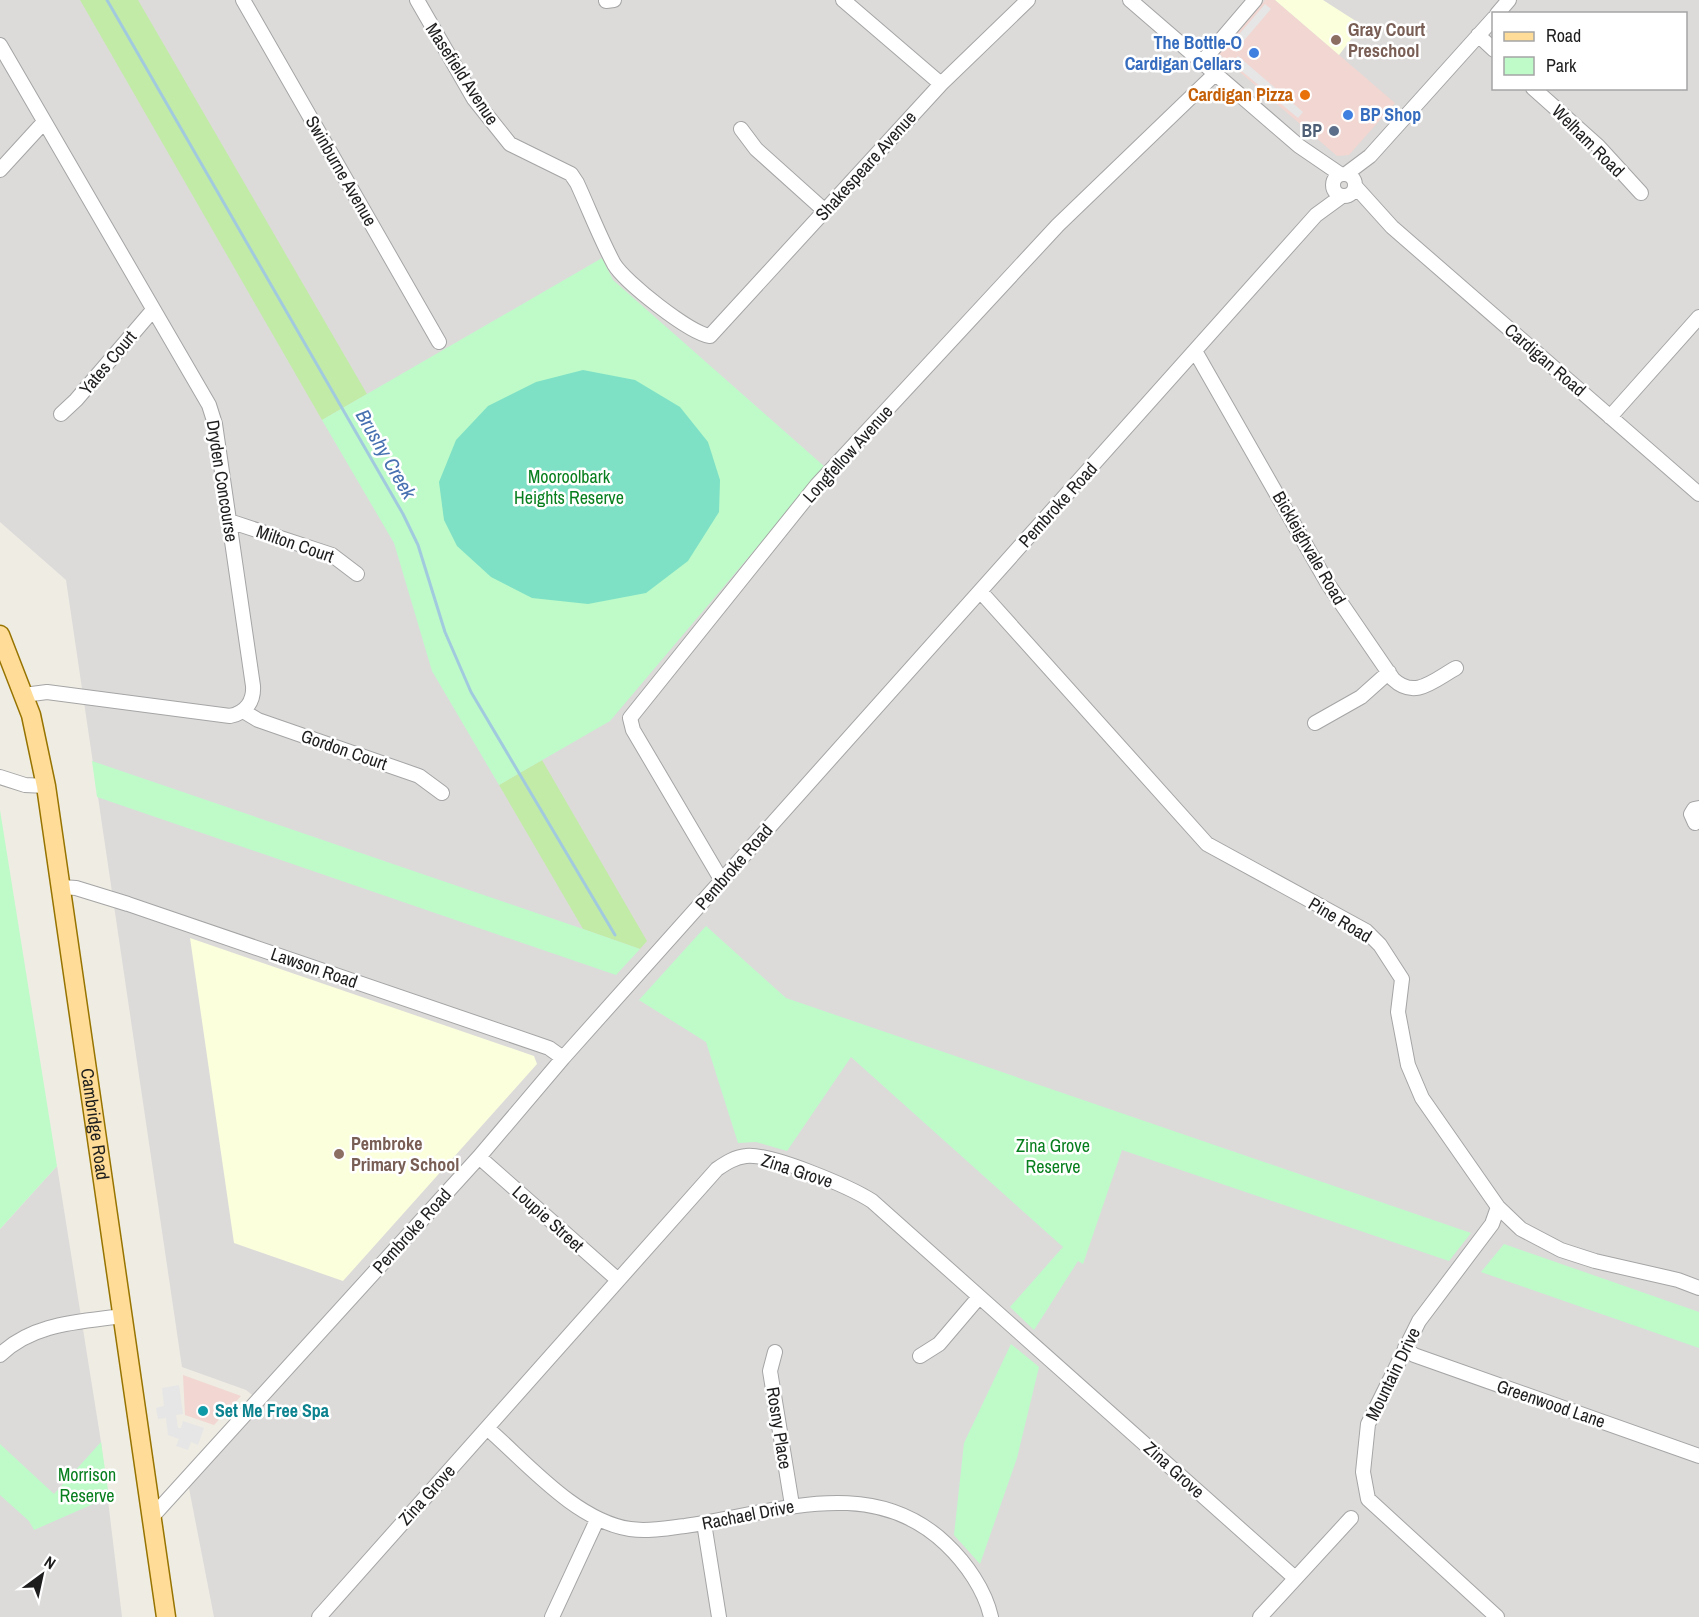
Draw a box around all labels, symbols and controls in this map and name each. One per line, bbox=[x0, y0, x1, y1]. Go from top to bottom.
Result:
legend bbox=[1492, 12, 1687, 90]
place label: Gray Court Preschool bbox=[1348, 17, 1425, 63]
street label: Masefield Avenue bbox=[420, 18, 505, 130]
text: Road bbox=[1546, 23, 1581, 48]
place label: The Bottle-O Cardigan Cellars bbox=[1125, 30, 1242, 76]
marker: Gray Court Preschool bbox=[1329, 33, 1343, 47]
marker: The Bottle-O Cardigan Cellars bbox=[1247, 46, 1261, 60]
text: Park bbox=[1546, 53, 1577, 78]
place label: Cardigan Pizza bbox=[1188, 82, 1294, 107]
marker: Cardigan Pizza bbox=[1298, 88, 1312, 102]
street label: Welham Road bbox=[1547, 99, 1630, 182]
place label: BP Shop bbox=[1360, 102, 1421, 127]
street label: Shakespeare Avenue bbox=[809, 105, 922, 226]
marker: BP Shop bbox=[1341, 108, 1355, 122]
street label: Swinburne Avenue bbox=[300, 111, 383, 231]
place label: BP bbox=[1301, 118, 1322, 143]
marker: BP bbox=[1327, 124, 1341, 138]
street label: Cardigan Road bbox=[1499, 317, 1591, 402]
street label: Yates Court bbox=[73, 325, 142, 400]
street label: Longfellow Avenue bbox=[797, 399, 898, 508]
water label: Brushy Creek bbox=[350, 404, 423, 504]
street label: Dryden Concourse bbox=[201, 418, 244, 544]
street label: Pembroke Road bbox=[1013, 457, 1103, 553]
park label: Mooroolbark Heights Reserve bbox=[514, 464, 624, 510]
street label: Bickleighvale Road bbox=[1267, 486, 1352, 609]
street label: Milton Court bbox=[253, 519, 337, 568]
street label: Gordon Court bbox=[298, 723, 391, 776]
street label: Pembroke Road bbox=[689, 818, 778, 915]
street label: Pine Road bbox=[1304, 891, 1377, 948]
street label: Lawson Road bbox=[267, 941, 361, 994]
street label: Cambridge Road bbox=[75, 1067, 116, 1182]
place label: Pembroke Primary School bbox=[351, 1131, 459, 1177]
park label: Zina Grove Reserve bbox=[1016, 1133, 1090, 1179]
marker: Pembroke Primary School bbox=[332, 1147, 346, 1161]
street label: Zina Grove bbox=[758, 1147, 836, 1194]
street label: Loupie Street bbox=[507, 1180, 590, 1258]
street label: Pembroke Road bbox=[367, 1183, 457, 1279]
street label: Mountain Drive bbox=[1359, 1323, 1426, 1425]
street label: Greenwood Lane bbox=[1494, 1373, 1609, 1434]
street label: Rosny Place bbox=[761, 1385, 798, 1471]
place label: Set Me Free Spa bbox=[215, 1398, 330, 1423]
marker: Set Me Free Spa bbox=[196, 1404, 210, 1418]
street label: Zina Grove bbox=[1139, 1436, 1210, 1504]
street label: Zina Grove bbox=[393, 1459, 461, 1530]
park label: Morrison Reserve bbox=[58, 1462, 116, 1508]
street label: Rachael Drive bbox=[700, 1493, 796, 1536]
north arrow bbox=[12, 1545, 72, 1605]
text: N bbox=[40, 1551, 60, 1574]

